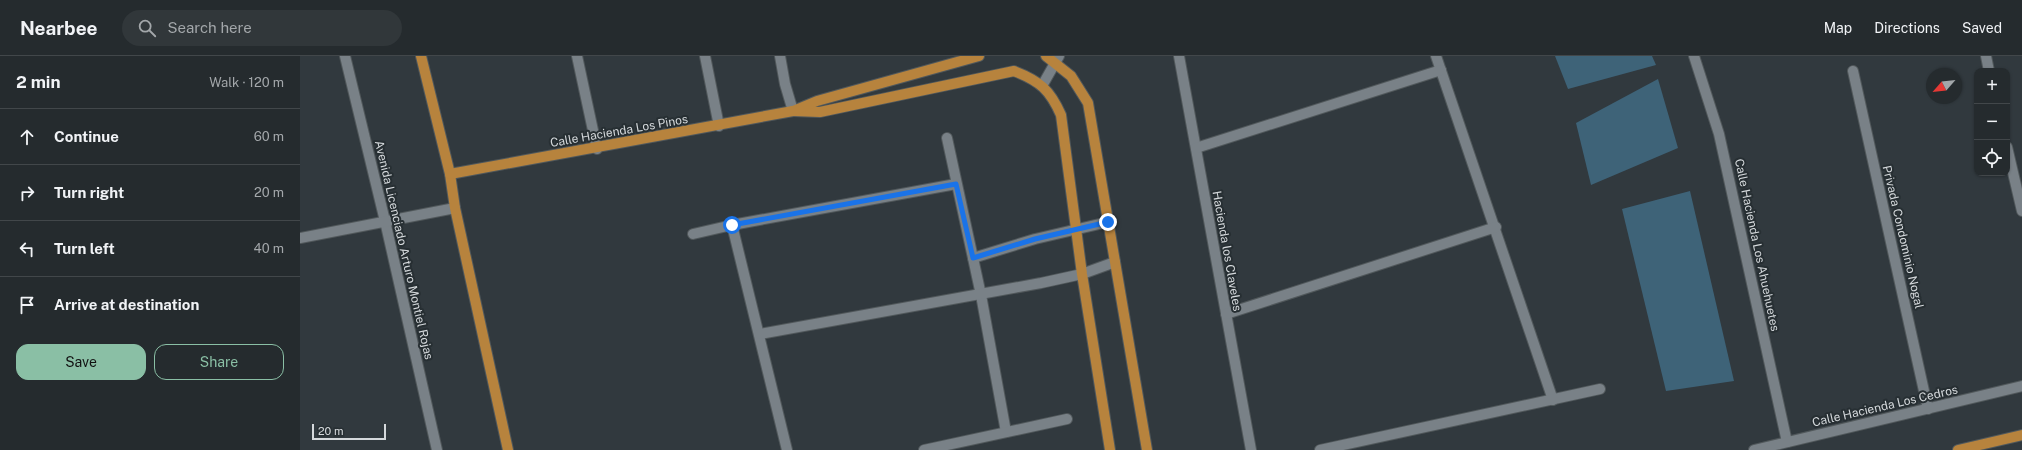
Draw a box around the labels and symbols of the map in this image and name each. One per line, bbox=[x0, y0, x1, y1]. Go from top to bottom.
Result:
north arrow bbox=[1926, 68, 1962, 104]
street label: Calle Hacienda Los Pinos bbox=[549, 112, 689, 150]
street label: Avenida Licenciado Arturo Montiel Rojas bbox=[372, 139, 436, 361]
street label: Calle Hacienda Los Ahuehuetes bbox=[1732, 157, 1782, 333]
street label: Privada Condominio Nogal bbox=[1880, 164, 1926, 310]
street label: Hacienda los Claveles bbox=[1210, 190, 1244, 312]
route end bbox=[1099, 213, 1117, 231]
route start bbox=[723, 216, 741, 234]
street label: Calle Hacienda Los Cedros bbox=[1811, 382, 1959, 430]
scale bar bbox=[312, 422, 386, 441]

